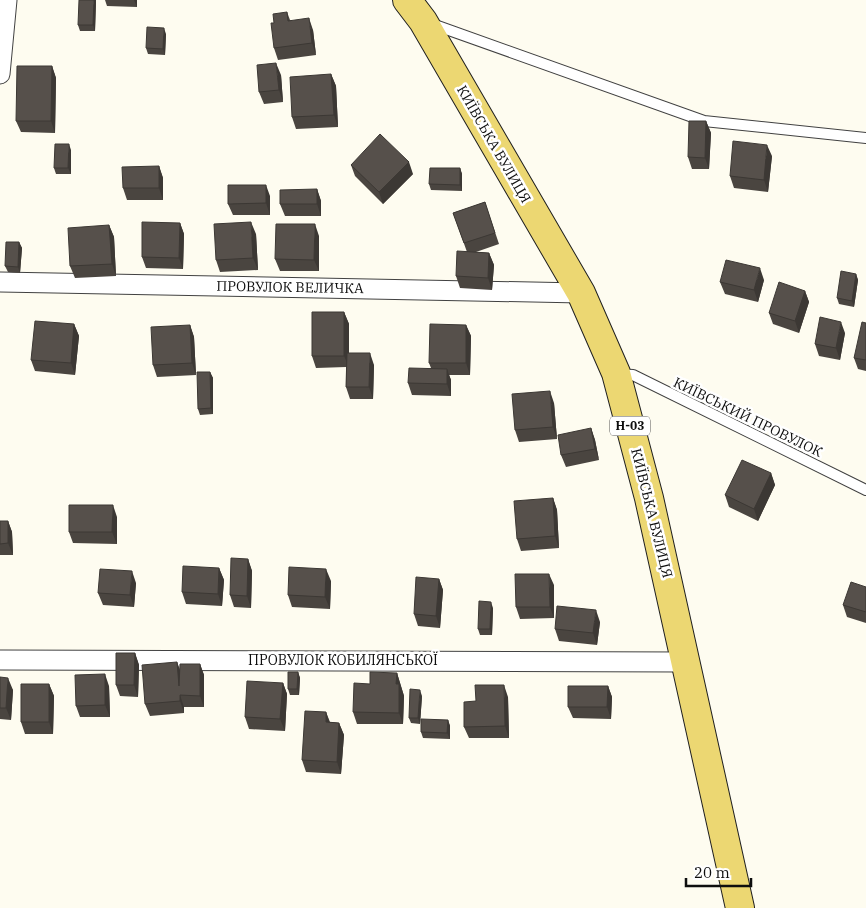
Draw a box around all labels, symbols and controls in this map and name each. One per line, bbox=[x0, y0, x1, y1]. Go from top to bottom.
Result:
street label: КИЇВСЬКА ВУЛИЦЯ bbox=[453, 82, 535, 206]
street label: ПРОВУЛОК ВЕЛИЧКА bbox=[216, 277, 364, 297]
street label: КИЇВСЬКИЙ ПРОВУЛОК bbox=[671, 373, 826, 461]
road number: Н-03 bbox=[610, 416, 650, 436]
street label: КИЇВСЬКА ВУЛИЦЯ bbox=[627, 446, 677, 580]
street label: ПРОВУЛОК КОБИЛЯНСЬКОЇ bbox=[248, 651, 438, 669]
scale bar bbox=[686, 856, 751, 888]
text: 20 m bbox=[694, 863, 730, 882]

